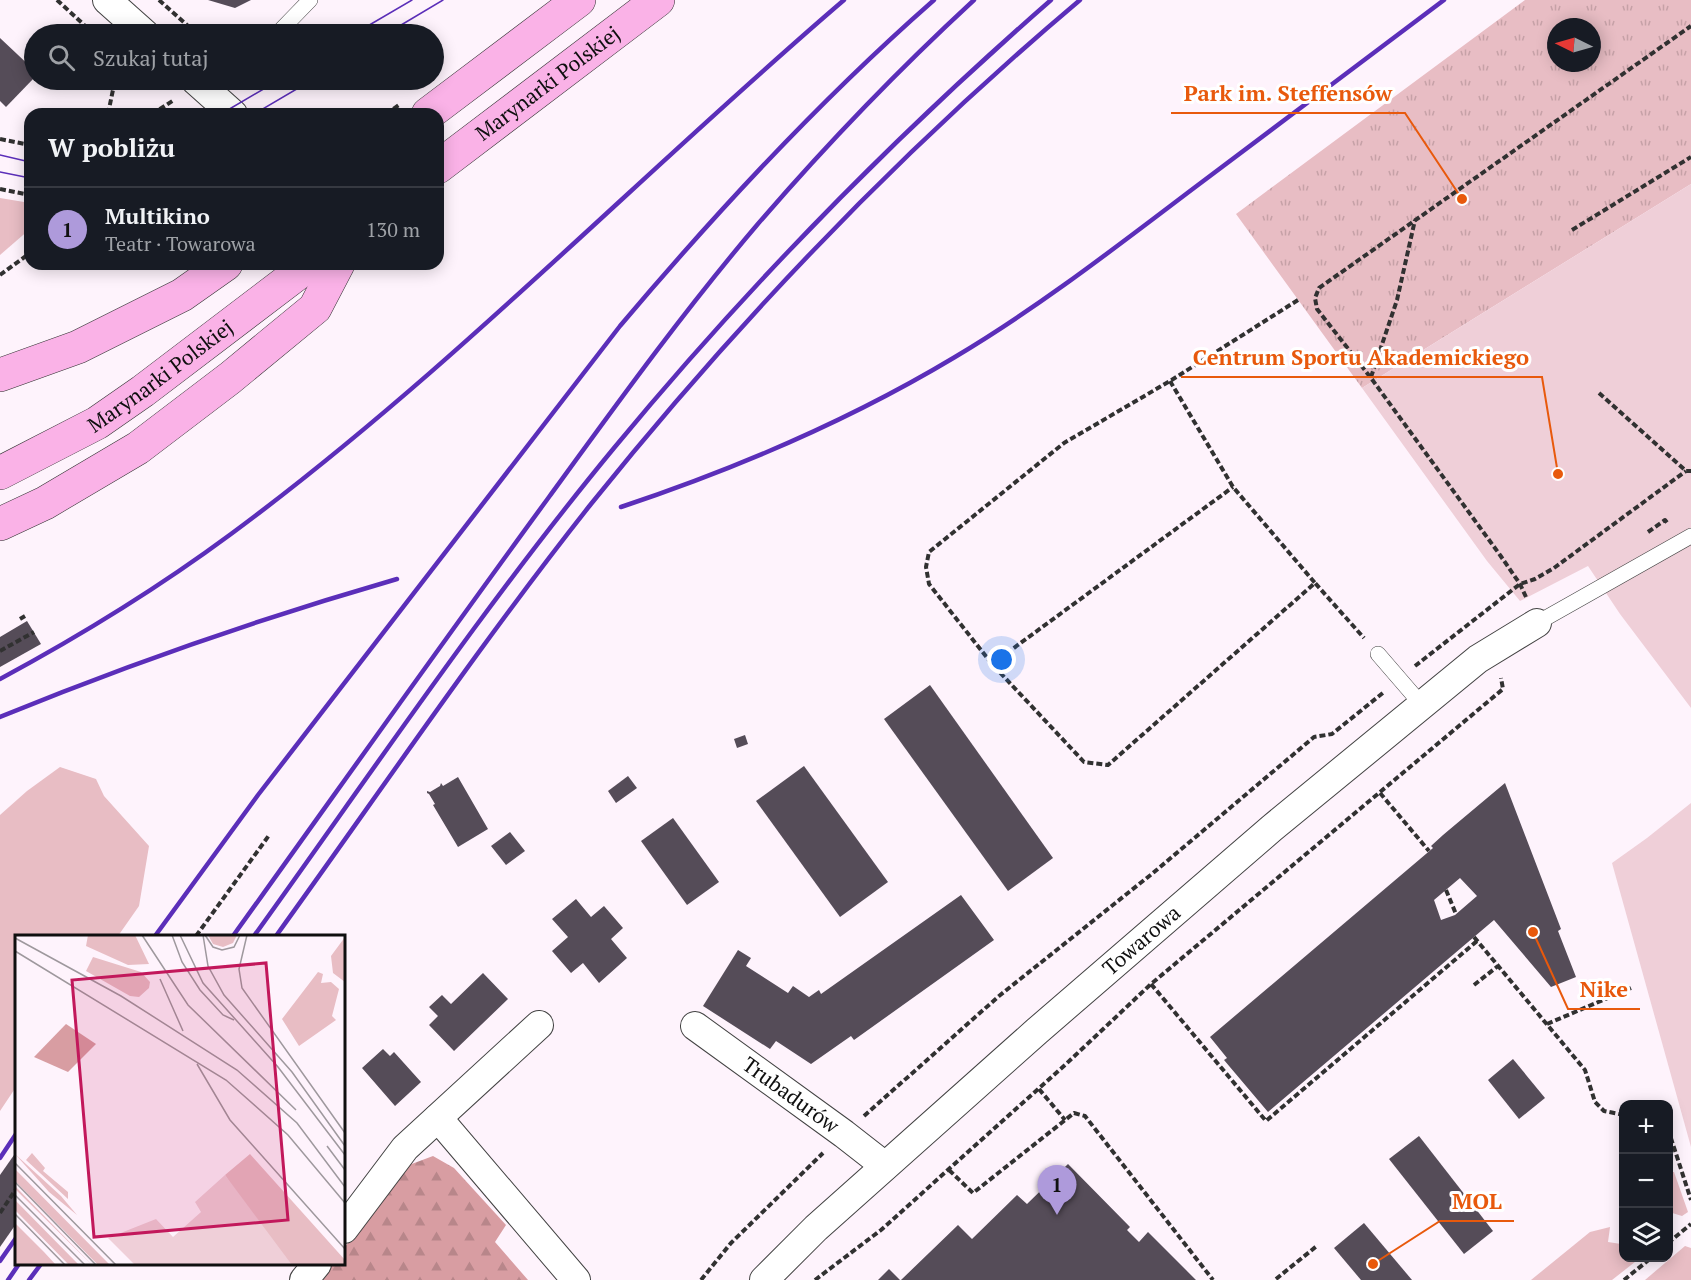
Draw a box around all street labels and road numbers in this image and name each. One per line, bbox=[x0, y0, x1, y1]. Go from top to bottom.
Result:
street label: Marynarki Polskiej bbox=[470, 19, 625, 147]
street label: Marynarki Polskiej bbox=[82, 313, 238, 438]
street label: Towarowa bbox=[1096, 898, 1186, 981]
street label: Trubadurów bbox=[737, 1050, 846, 1139]

